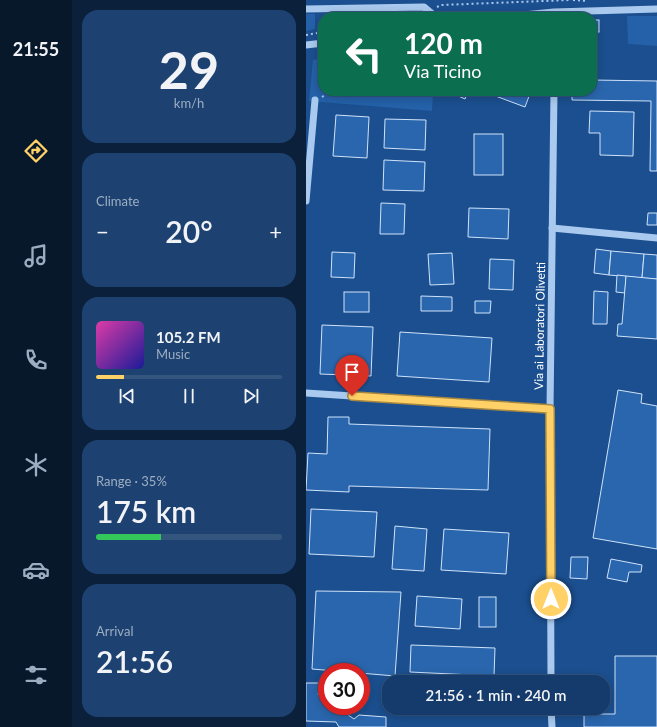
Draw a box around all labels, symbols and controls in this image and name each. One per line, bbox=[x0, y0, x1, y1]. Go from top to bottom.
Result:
text: 120 m bbox=[404, 26, 483, 60]
icon: left bbox=[338, 28, 390, 80]
text: 21:55 bbox=[13, 38, 59, 60]
text: 29 bbox=[159, 38, 219, 100]
text: Via Ticino bbox=[404, 60, 482, 82]
text: km/h bbox=[174, 95, 204, 111]
icon: directions bbox=[22, 137, 50, 165]
text: Climate bbox=[96, 193, 139, 209]
text: 20° bbox=[165, 213, 213, 249]
text: − bbox=[96, 218, 109, 245]
text: + bbox=[269, 218, 282, 245]
icon: music bbox=[22, 242, 50, 270]
street label: Via ai Laboratori Olivetti bbox=[531, 262, 548, 390]
text: 105.2 FM bbox=[156, 328, 221, 346]
icon: phone bbox=[22, 346, 50, 374]
text: Music bbox=[156, 346, 190, 362]
pin bbox=[335, 355, 369, 396]
icon: arrive bbox=[341, 361, 363, 383]
icon: previous bbox=[116, 385, 138, 407]
icon: pause bbox=[178, 385, 200, 407]
icon: next bbox=[240, 385, 262, 407]
icon: climate bbox=[22, 451, 50, 479]
text: Range · 35% bbox=[96, 473, 167, 489]
text: 175 km bbox=[96, 493, 196, 529]
icon: car bbox=[22, 556, 50, 584]
position arrow bbox=[530, 578, 572, 620]
text: Arrival bbox=[96, 623, 133, 639]
text: 21:56 bbox=[96, 643, 173, 679]
icon: filters bbox=[22, 661, 50, 689]
speed limit sign: 30 bbox=[318, 663, 370, 715]
text: 21:56 · 1 min · 240 m bbox=[426, 686, 566, 704]

